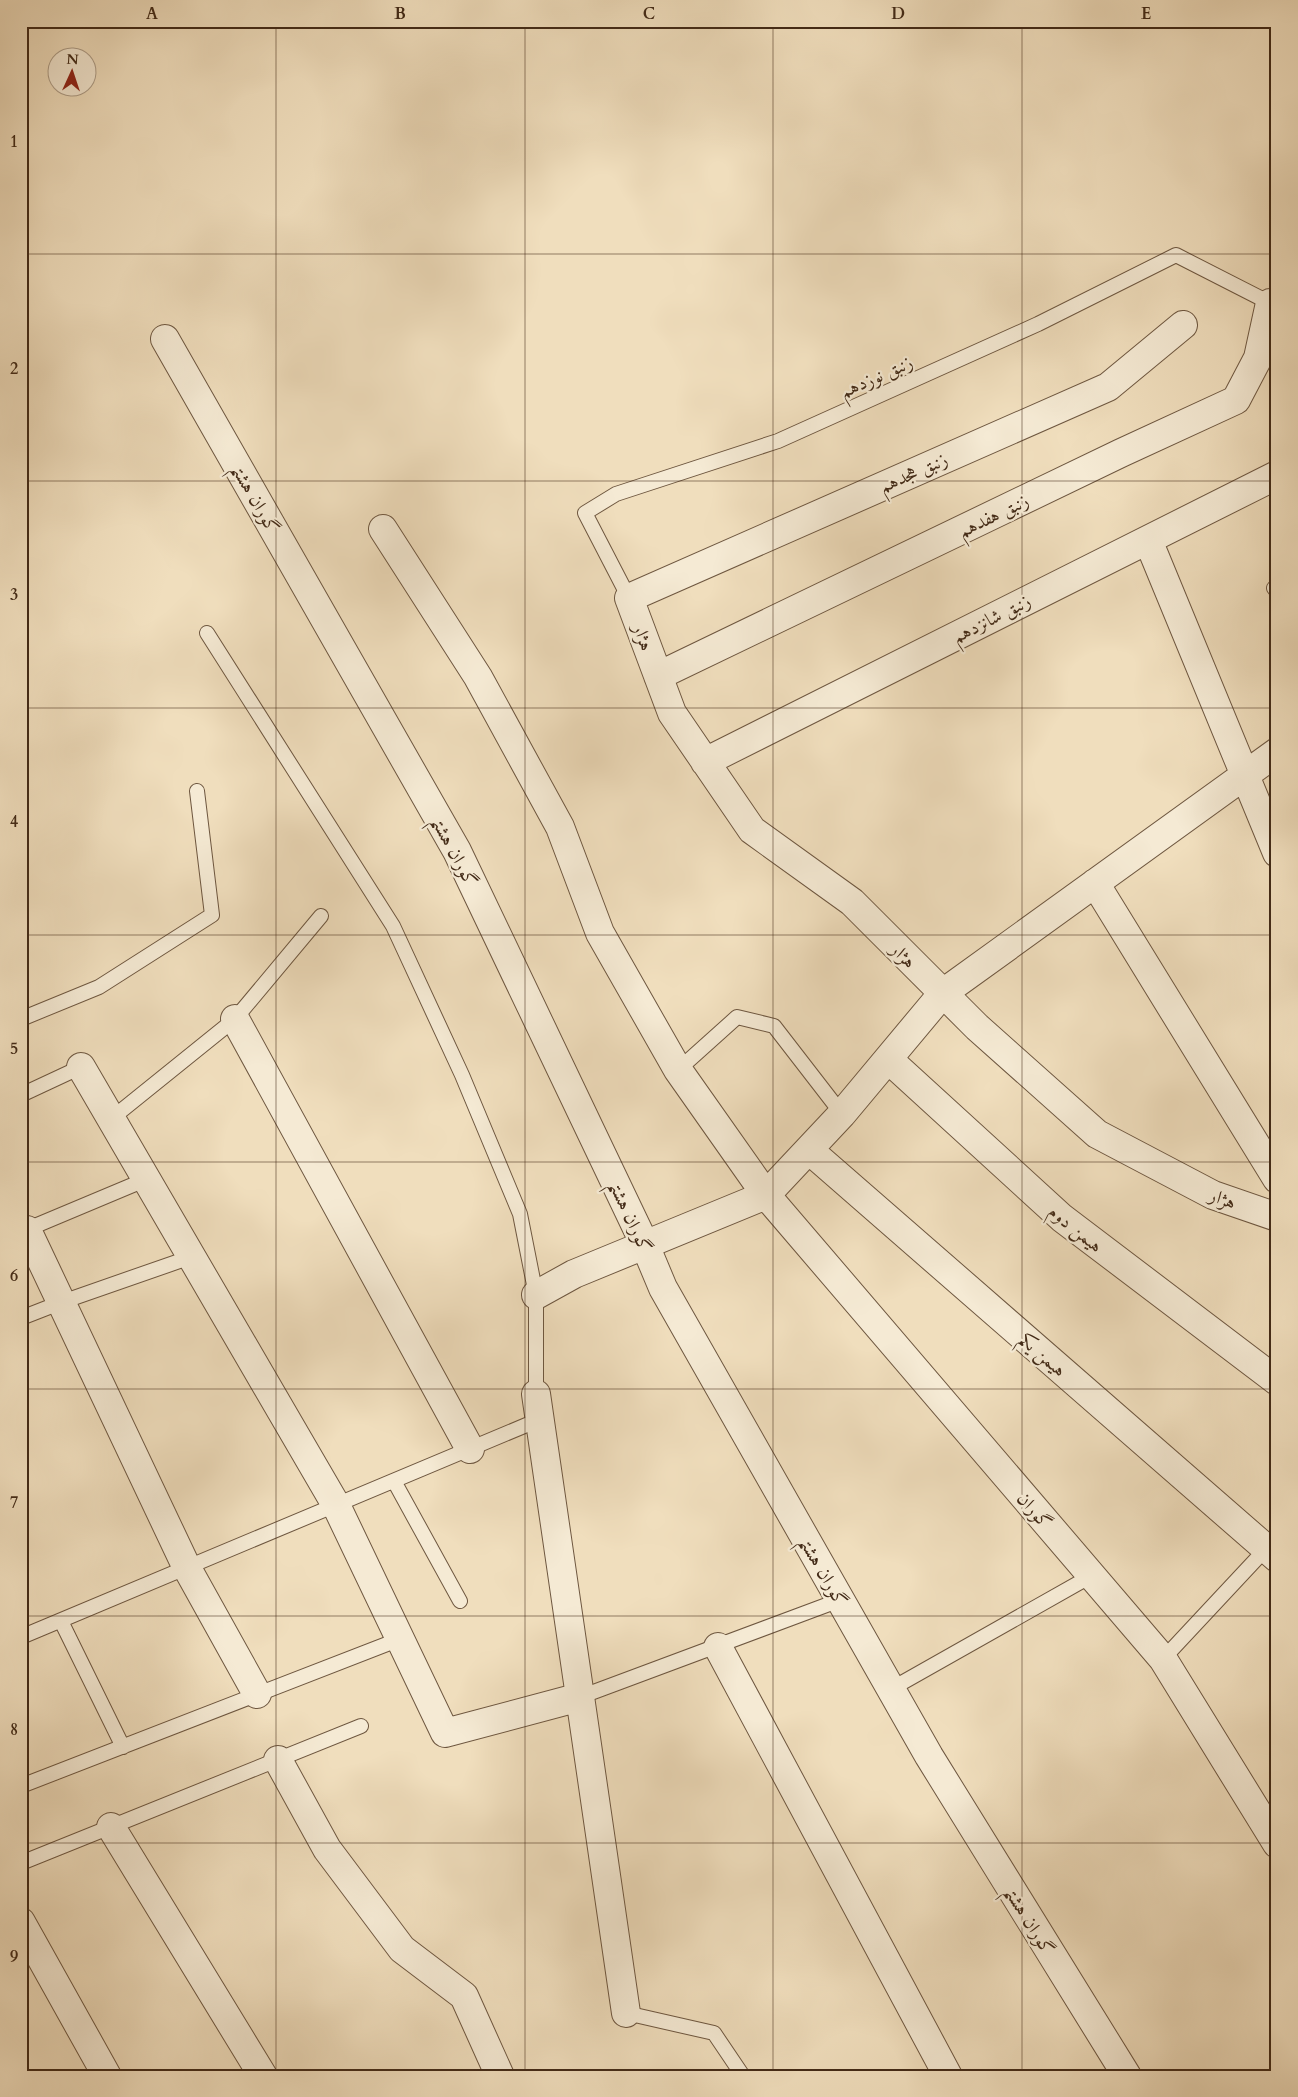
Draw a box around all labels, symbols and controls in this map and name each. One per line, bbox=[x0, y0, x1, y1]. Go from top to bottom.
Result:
text: A bbox=[146, 3, 158, 25]
text: B bbox=[394, 3, 406, 25]
text: C bbox=[643, 3, 655, 25]
text: D bbox=[891, 3, 905, 25]
text: E bbox=[1141, 3, 1151, 25]
north arrow bbox=[48, 48, 98, 98]
text: N bbox=[66, 50, 79, 69]
text: 1 bbox=[10, 131, 18, 153]
street label: زنبق نوزدهم bbox=[836, 349, 919, 409]
text: 2 bbox=[10, 358, 18, 380]
street label: زنبق هجدهم bbox=[875, 446, 954, 504]
street label: گوران هشتم bbox=[219, 459, 286, 541]
street label: زنبق هفدهم bbox=[954, 488, 1035, 549]
text: 3 bbox=[10, 584, 18, 606]
street label: زنبق شانزدهم bbox=[948, 588, 1038, 654]
street label: هژار bbox=[626, 618, 660, 654]
text: 4 bbox=[10, 811, 18, 833]
street label: گوران هشتم bbox=[419, 811, 484, 894]
street label: هژار bbox=[883, 936, 922, 974]
text: 5 bbox=[10, 1038, 18, 1060]
street label: گوران هشتم bbox=[597, 1176, 658, 1259]
street label: هژار bbox=[1204, 1181, 1240, 1216]
street label: هیمن دوم bbox=[1041, 1199, 1108, 1261]
text: 6 bbox=[10, 1265, 18, 1287]
street label: هیمن یکم bbox=[1010, 1327, 1072, 1386]
street label: گوران bbox=[1011, 1486, 1058, 1535]
text: 7 bbox=[10, 1492, 18, 1514]
street label: گوران هشتم bbox=[787, 1532, 854, 1614]
text: 8 bbox=[10, 1719, 18, 1741]
street label: گوران هشتم bbox=[993, 1881, 1061, 1963]
text: 9 bbox=[10, 1946, 18, 1968]

